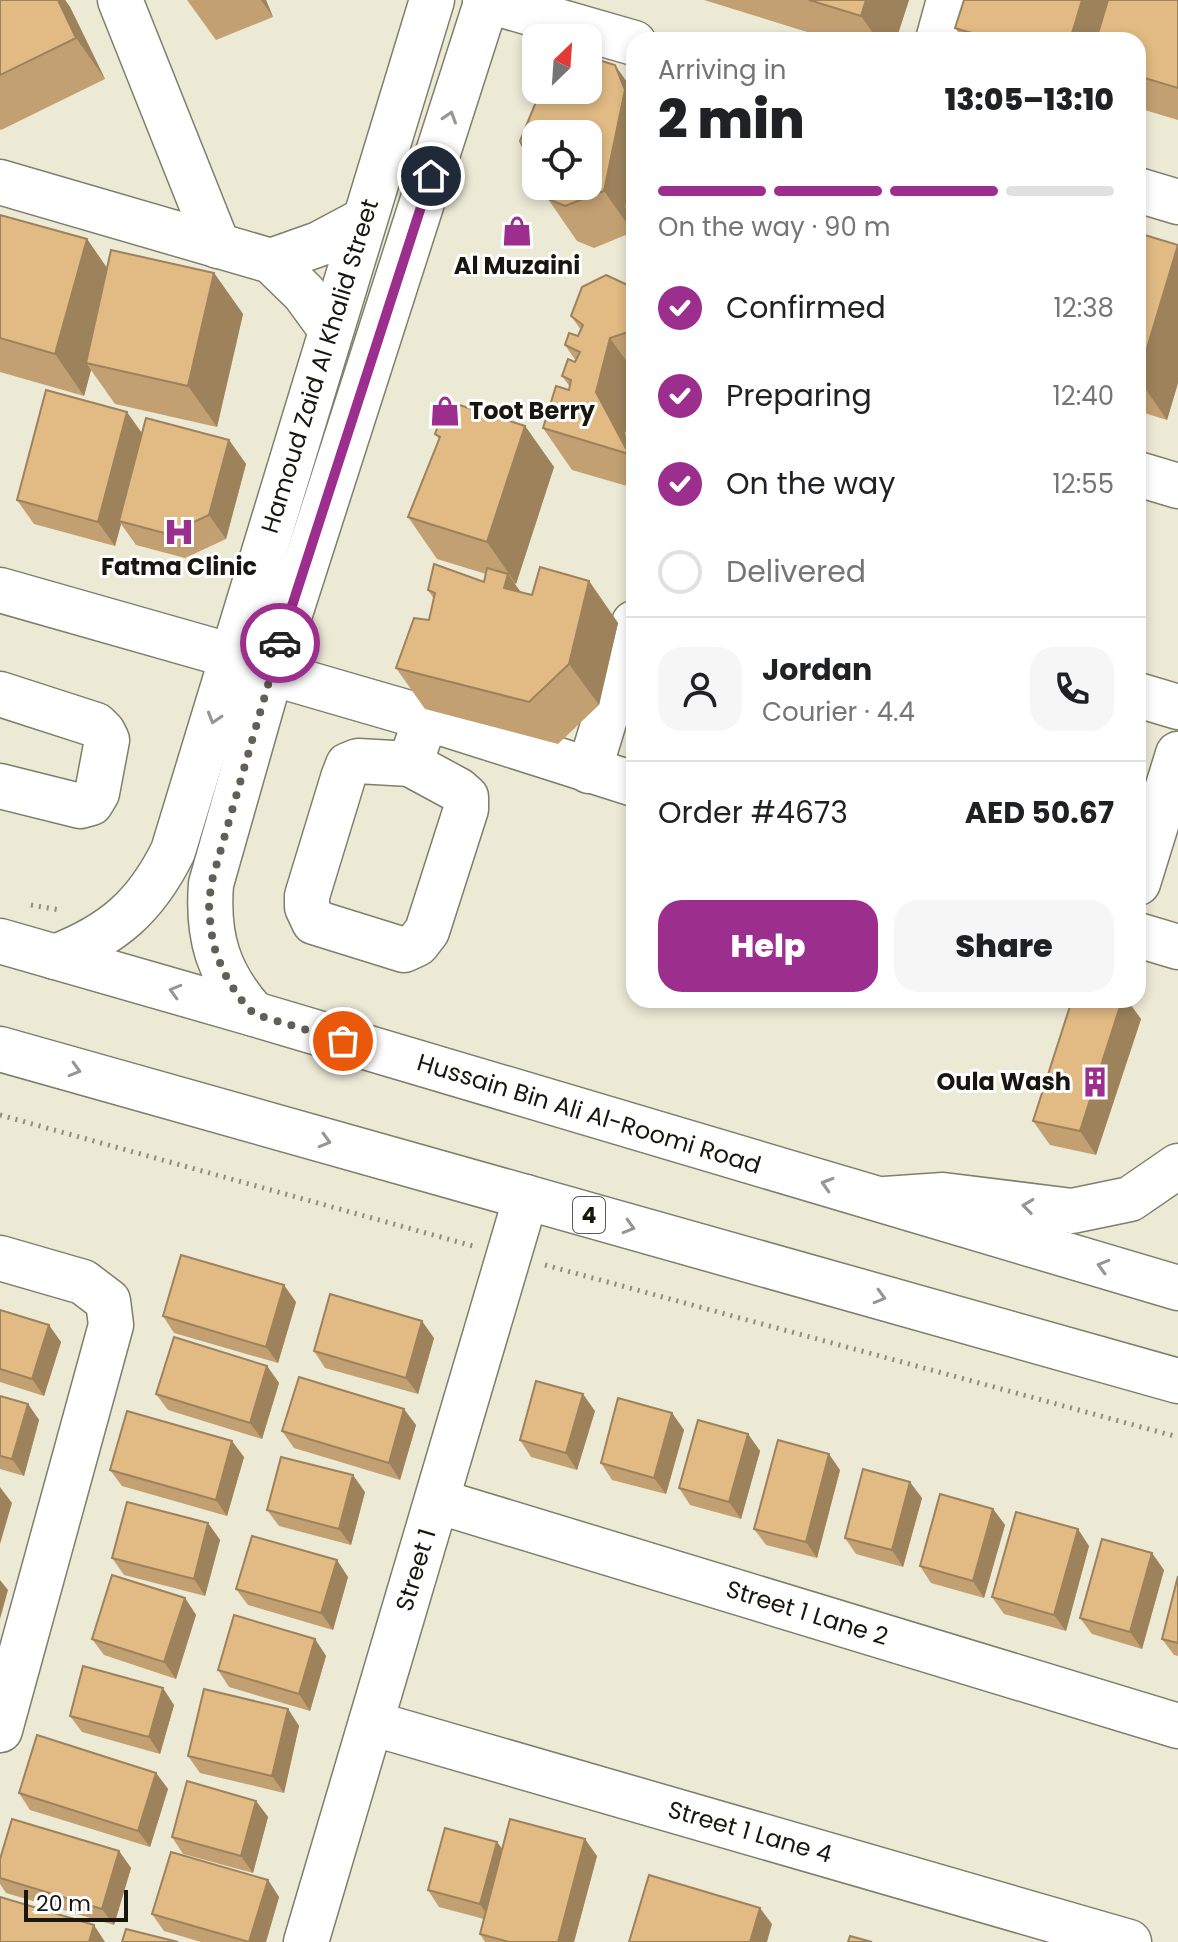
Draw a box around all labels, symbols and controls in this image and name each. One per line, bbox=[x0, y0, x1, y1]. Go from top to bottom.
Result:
north arrow bbox=[522, 24, 602, 104]
map controls bbox=[522, 24, 602, 200]
text: Arriving in bbox=[658, 52, 787, 88]
text: 13:05–13:10 bbox=[945, 78, 1114, 121]
text: 2 min bbox=[658, 83, 805, 156]
one-way arrow bbox=[440, 110, 456, 124]
button: locate bbox=[522, 120, 602, 200]
pin bbox=[397, 142, 465, 210]
icon: home bbox=[409, 154, 453, 198]
street label: Hamoud Zaid Al Khalid Street bbox=[253, 195, 386, 537]
text: On the way · 90 m bbox=[658, 209, 891, 245]
shop icon: Al Muzaini bbox=[500, 214, 534, 248]
place label: Al Muzaini bbox=[454, 249, 580, 282]
icon: check bbox=[658, 286, 702, 330]
text: Confirmed bbox=[726, 286, 886, 329]
text: 12:38 bbox=[1053, 290, 1114, 326]
icon: check bbox=[658, 374, 702, 418]
text: Preparing bbox=[726, 374, 872, 417]
text: 12:40 bbox=[1053, 378, 1114, 414]
shop icon: Toot Berry bbox=[428, 394, 462, 428]
place label: Toot Berry bbox=[469, 394, 596, 427]
icon: check bbox=[658, 462, 702, 506]
text: On the way bbox=[726, 462, 895, 505]
text: 12:55 bbox=[1053, 466, 1114, 502]
hospital icon: Fatma Clinic bbox=[162, 515, 196, 549]
place label: Fatma Clinic bbox=[101, 550, 257, 583]
text: Delivered bbox=[726, 550, 866, 593]
courier bbox=[240, 603, 320, 683]
icon: car bbox=[258, 621, 302, 665]
button: person bbox=[658, 647, 742, 731]
button: phone bbox=[1030, 647, 1114, 731]
text: Jordan bbox=[762, 648, 872, 691]
text: Courier · 4.4 bbox=[762, 694, 915, 730]
one-way arrow bbox=[207, 710, 223, 724]
text: Order #4673 bbox=[658, 791, 848, 834]
text: AED 50.67 bbox=[965, 791, 1114, 834]
button: Help bbox=[658, 900, 878, 992]
button: Share bbox=[894, 900, 1114, 992]
one-way arrow bbox=[168, 984, 182, 1000]
pin bbox=[309, 1007, 377, 1075]
icon: bag bbox=[321, 1019, 365, 1063]
street label: Hussain Bin Ali Al-Roomi Road bbox=[413, 1045, 765, 1182]
one-way arrow bbox=[68, 1061, 82, 1078]
place label: Oula Wash bbox=[936, 1065, 1071, 1098]
building icon: Oula Wash bbox=[1078, 1065, 1112, 1099]
one-way arrow bbox=[318, 1132, 332, 1148]
one-way arrow bbox=[821, 1177, 834, 1193]
road number: 4 bbox=[573, 1197, 605, 1233]
one-way arrow bbox=[1021, 1197, 1034, 1214]
one-way arrow bbox=[622, 1217, 636, 1234]
one-way arrow bbox=[1097, 1259, 1111, 1275]
one-way arrow bbox=[872, 1288, 886, 1304]
street label: Street 1 bbox=[387, 1525, 444, 1615]
street label: Street 1 Lane 2 bbox=[722, 1572, 892, 1653]
street label: Street 1 Lane 4 bbox=[664, 1792, 836, 1871]
scale bar bbox=[24, 1886, 128, 1922]
text: 20 m bbox=[36, 1888, 91, 1919]

